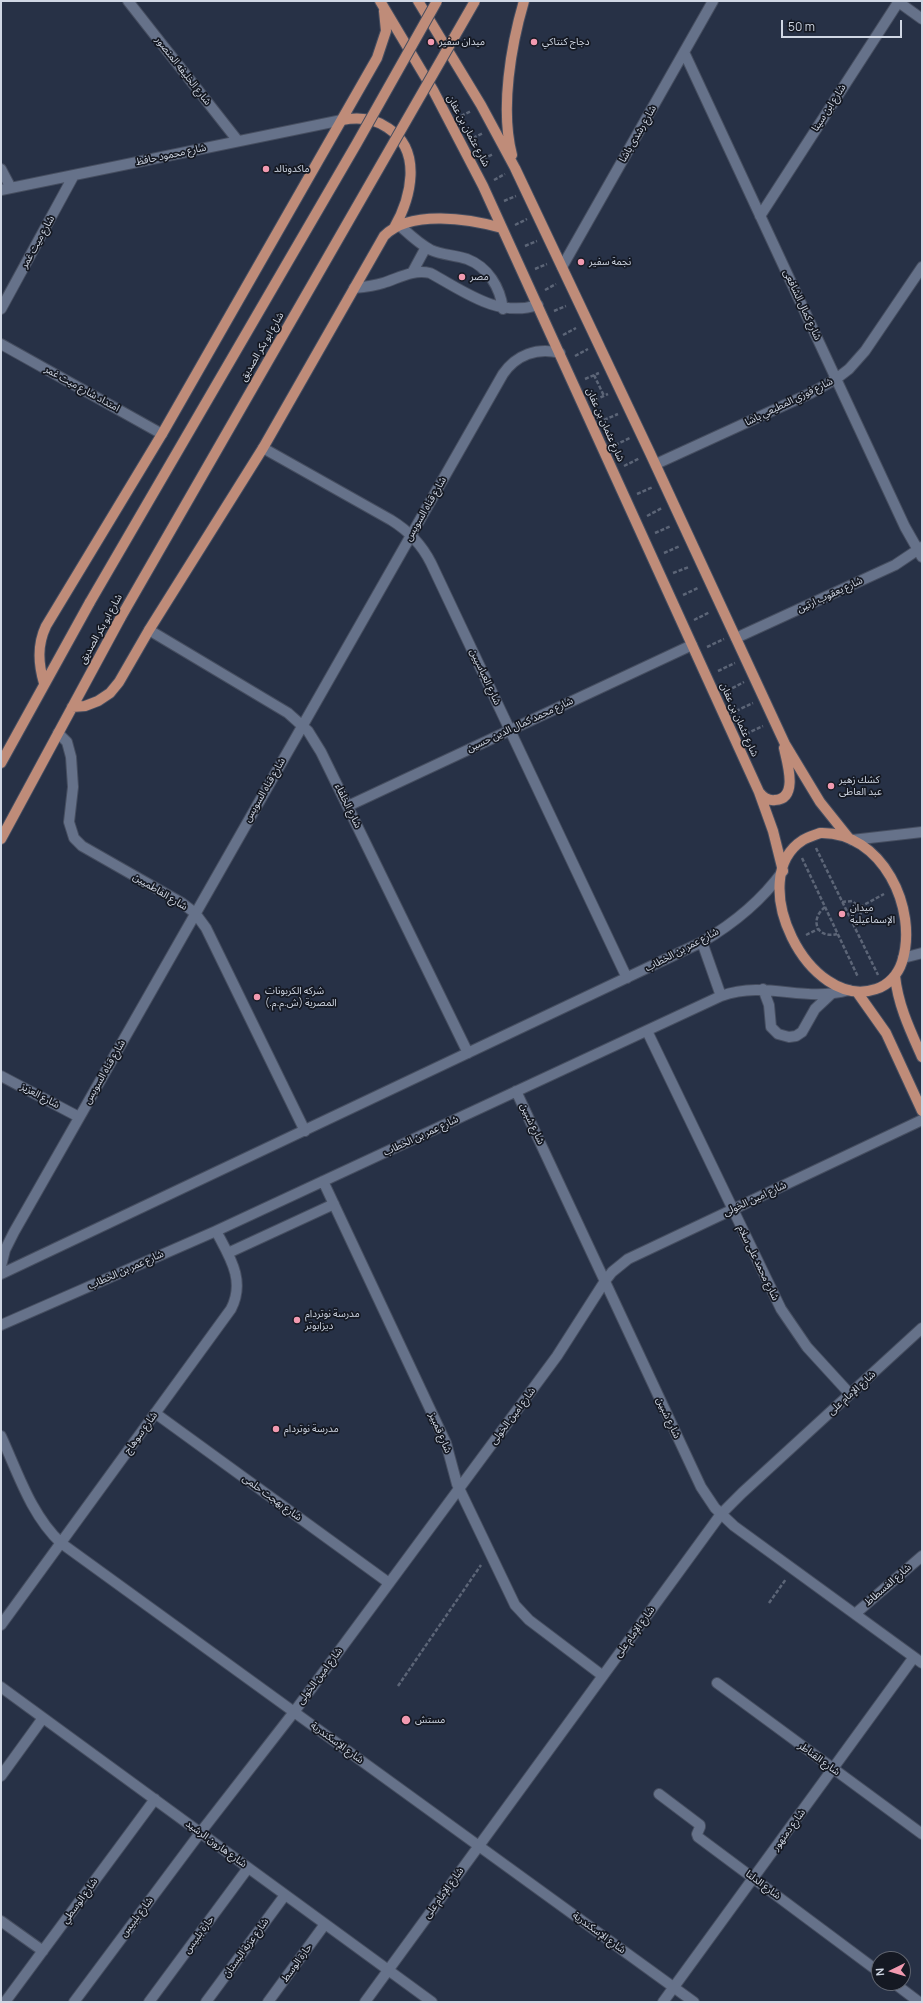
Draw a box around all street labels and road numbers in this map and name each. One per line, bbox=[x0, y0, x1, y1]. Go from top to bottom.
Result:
street label: شارع الخليفه المنصور bbox=[153, 34, 213, 108]
street label: شارع ابن سينا bbox=[809, 82, 849, 134]
street label: شارع عثمان بن عفان bbox=[444, 93, 492, 169]
street label: شارع رشدى باشا bbox=[617, 103, 659, 165]
street label: شارع محمود حافظ bbox=[135, 142, 207, 168]
street label: شارع ميت غمر bbox=[19, 214, 57, 270]
street label: شارع كمال الشافعى bbox=[780, 268, 824, 342]
street label: شارع ابو بكر الصديق bbox=[237, 310, 287, 384]
street label: امتداد شارع ميت غمر bbox=[42, 363, 122, 415]
street label: شارع فوزي المطيعي باشا bbox=[743, 375, 835, 429]
street label: شارع عثمان بن عفان bbox=[583, 386, 627, 464]
street label: شارع قناه السويس bbox=[403, 475, 449, 543]
street label: شارع يعقوب ارتين bbox=[795, 575, 865, 615]
street label: شارع ابو بكر الصديق bbox=[77, 592, 125, 666]
street label: شارع العباسيين bbox=[467, 647, 503, 707]
street label: شارع عثمان بن عفان bbox=[717, 681, 761, 759]
street label: شارع محمد كمال الدين حسين bbox=[465, 695, 575, 755]
street label: شارع قناه السويس bbox=[242, 756, 288, 824]
street label: شارع الخلفاء bbox=[332, 782, 364, 830]
street label: شارع الفاطميين bbox=[130, 871, 190, 913]
street label: شارع عمر بن الخطاب bbox=[643, 926, 721, 974]
street label: شارع قناه السويس bbox=[82, 1038, 128, 1106]
street label: شارع العزيز bbox=[19, 1081, 61, 1111]
street label: شارع شبين bbox=[517, 1102, 547, 1146]
street label: شارع عمر بن الخطاب bbox=[382, 1113, 460, 1159]
street label: شارع امين الخولى bbox=[722, 1179, 788, 1219]
street label: شارع محمد على سلام bbox=[735, 1223, 781, 1303]
street label: شارع عمر بن الخطاب bbox=[86, 1248, 166, 1292]
street label: شارع الإمام على bbox=[826, 1368, 878, 1418]
street label: شارع امين الخولى bbox=[488, 1385, 538, 1447]
street label: شارع شبين bbox=[653, 1396, 683, 1440]
street label: شارع سوهاج bbox=[122, 1410, 160, 1456]
street label: شارع قمبيز bbox=[426, 1411, 454, 1455]
street label: شارع بهجت حلمى bbox=[240, 1472, 304, 1524]
street label: شارع الفسطاط bbox=[862, 1562, 914, 1608]
street label: شارع الإمام على bbox=[612, 1604, 658, 1660]
street label: شارع امين الخولى bbox=[295, 1645, 345, 1707]
street label: شارع الإسكندرية bbox=[308, 1720, 366, 1766]
street label: شارع القناطر bbox=[796, 1740, 842, 1778]
street label: شارع دمنهور bbox=[770, 1807, 808, 1853]
street label: شارع هارون الرشيد bbox=[183, 1818, 249, 1870]
street label: شارع الإمام على bbox=[421, 1865, 467, 1921]
street label: شارع الدلتا bbox=[743, 1868, 783, 1902]
street label: شارع الوسطي bbox=[59, 1876, 101, 1926]
street label: شارع بلبيس bbox=[118, 1895, 156, 1939]
street label: شارع الإسكندرية bbox=[570, 1910, 628, 1956]
street label: حارة بلبيس bbox=[181, 1914, 217, 1956]
street label: شارع عزبة البستان bbox=[221, 1916, 271, 1980]
street label: حارة الوسط bbox=[279, 1942, 315, 1984]

